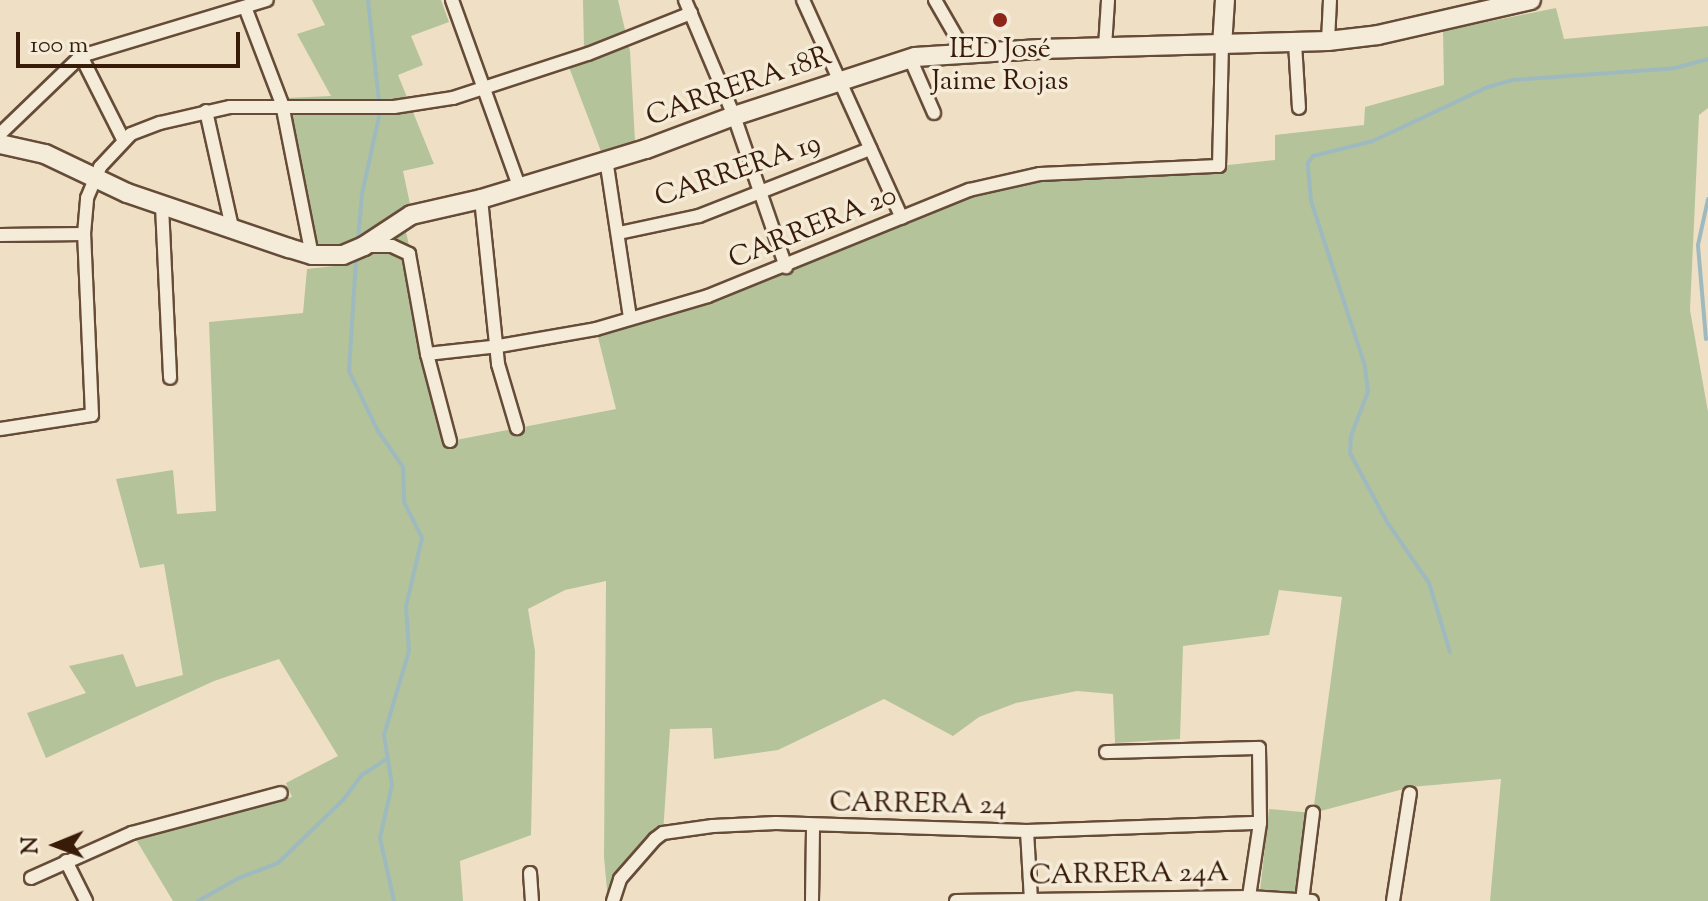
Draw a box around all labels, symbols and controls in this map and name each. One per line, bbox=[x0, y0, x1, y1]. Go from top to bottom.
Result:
marker: IED José Jaime Rojas bbox=[991, 11, 1009, 29]
scale bar bbox=[20, 16, 244, 66]
text: 100 m bbox=[30, 29, 88, 63]
place label: IED José Jaime Rojas bbox=[932, 33, 1068, 99]
street label: CARRERA 18R bbox=[642, 40, 836, 134]
street label: CARRERA 19 bbox=[651, 127, 825, 215]
street label: CARRERA 20 bbox=[724, 179, 902, 277]
street label: CARRERA 24 bbox=[829, 787, 1007, 823]
north arrow bbox=[16, 805, 96, 885]
text: N bbox=[16, 836, 48, 854]
street label: CARRERA 24A bbox=[1029, 856, 1229, 894]

